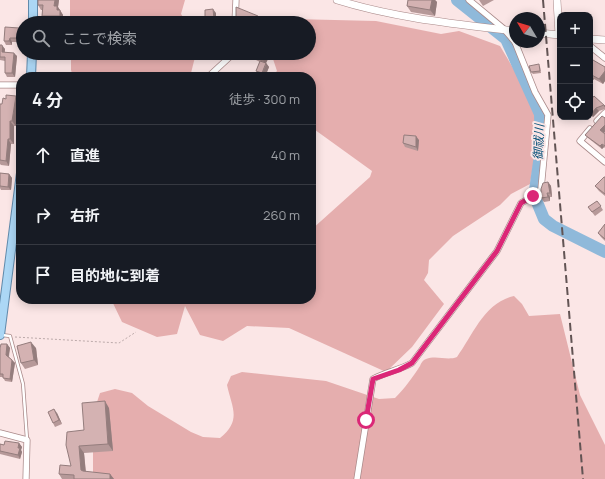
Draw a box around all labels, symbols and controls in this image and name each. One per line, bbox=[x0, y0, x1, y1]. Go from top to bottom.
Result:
north arrow bbox=[509, 12, 545, 48]
map controls bbox=[557, 12, 593, 120]
button: + bbox=[557, 12, 593, 48]
search box bbox=[16, 16, 316, 60]
icon: search bbox=[30, 27, 52, 49]
text: ここで検索 bbox=[62, 28, 137, 49]
button: − bbox=[557, 48, 593, 84]
button: locate bbox=[557, 84, 593, 120]
text: 4 分 bbox=[32, 88, 63, 111]
text: 徒歩 · 300 m bbox=[229, 90, 300, 108]
water label: 御祓川 bbox=[529, 122, 548, 160]
icon: ahead bbox=[32, 144, 54, 166]
text: 直進 bbox=[70, 145, 100, 166]
text: 40 m bbox=[271, 146, 300, 164]
route end bbox=[524, 187, 542, 205]
icon: right bbox=[32, 204, 54, 226]
text: 右折 bbox=[70, 205, 100, 226]
text: 260 m bbox=[263, 206, 300, 224]
icon: arrive bbox=[32, 264, 54, 286]
text: 目的地に到着 bbox=[70, 265, 160, 286]
route start bbox=[357, 411, 375, 429]

